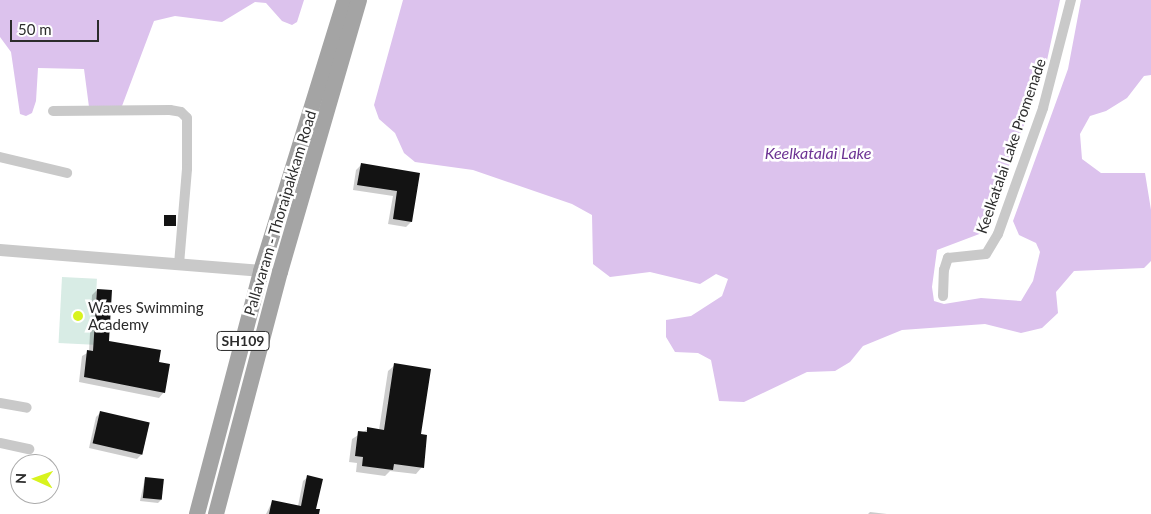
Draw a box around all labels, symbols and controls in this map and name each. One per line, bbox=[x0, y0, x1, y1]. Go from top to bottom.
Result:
scale bar bbox=[12, 10, 101, 42]
text: 50 m bbox=[18, 20, 52, 38]
street label: Keelkatalai Lake Promenade bbox=[973, 56, 1049, 236]
street label: Pallavaram - Thoraipakkam Road bbox=[240, 108, 320, 318]
water label: Keelkatalai Lake bbox=[765, 143, 871, 163]
place label: Waves Swimming Academy bbox=[88, 298, 203, 333]
marker: Waves Swimming Academy bbox=[72, 310, 84, 322]
road number: SH109 bbox=[216, 330, 270, 352]
north arrow bbox=[10, 454, 60, 504]
text: N bbox=[12, 473, 29, 484]

